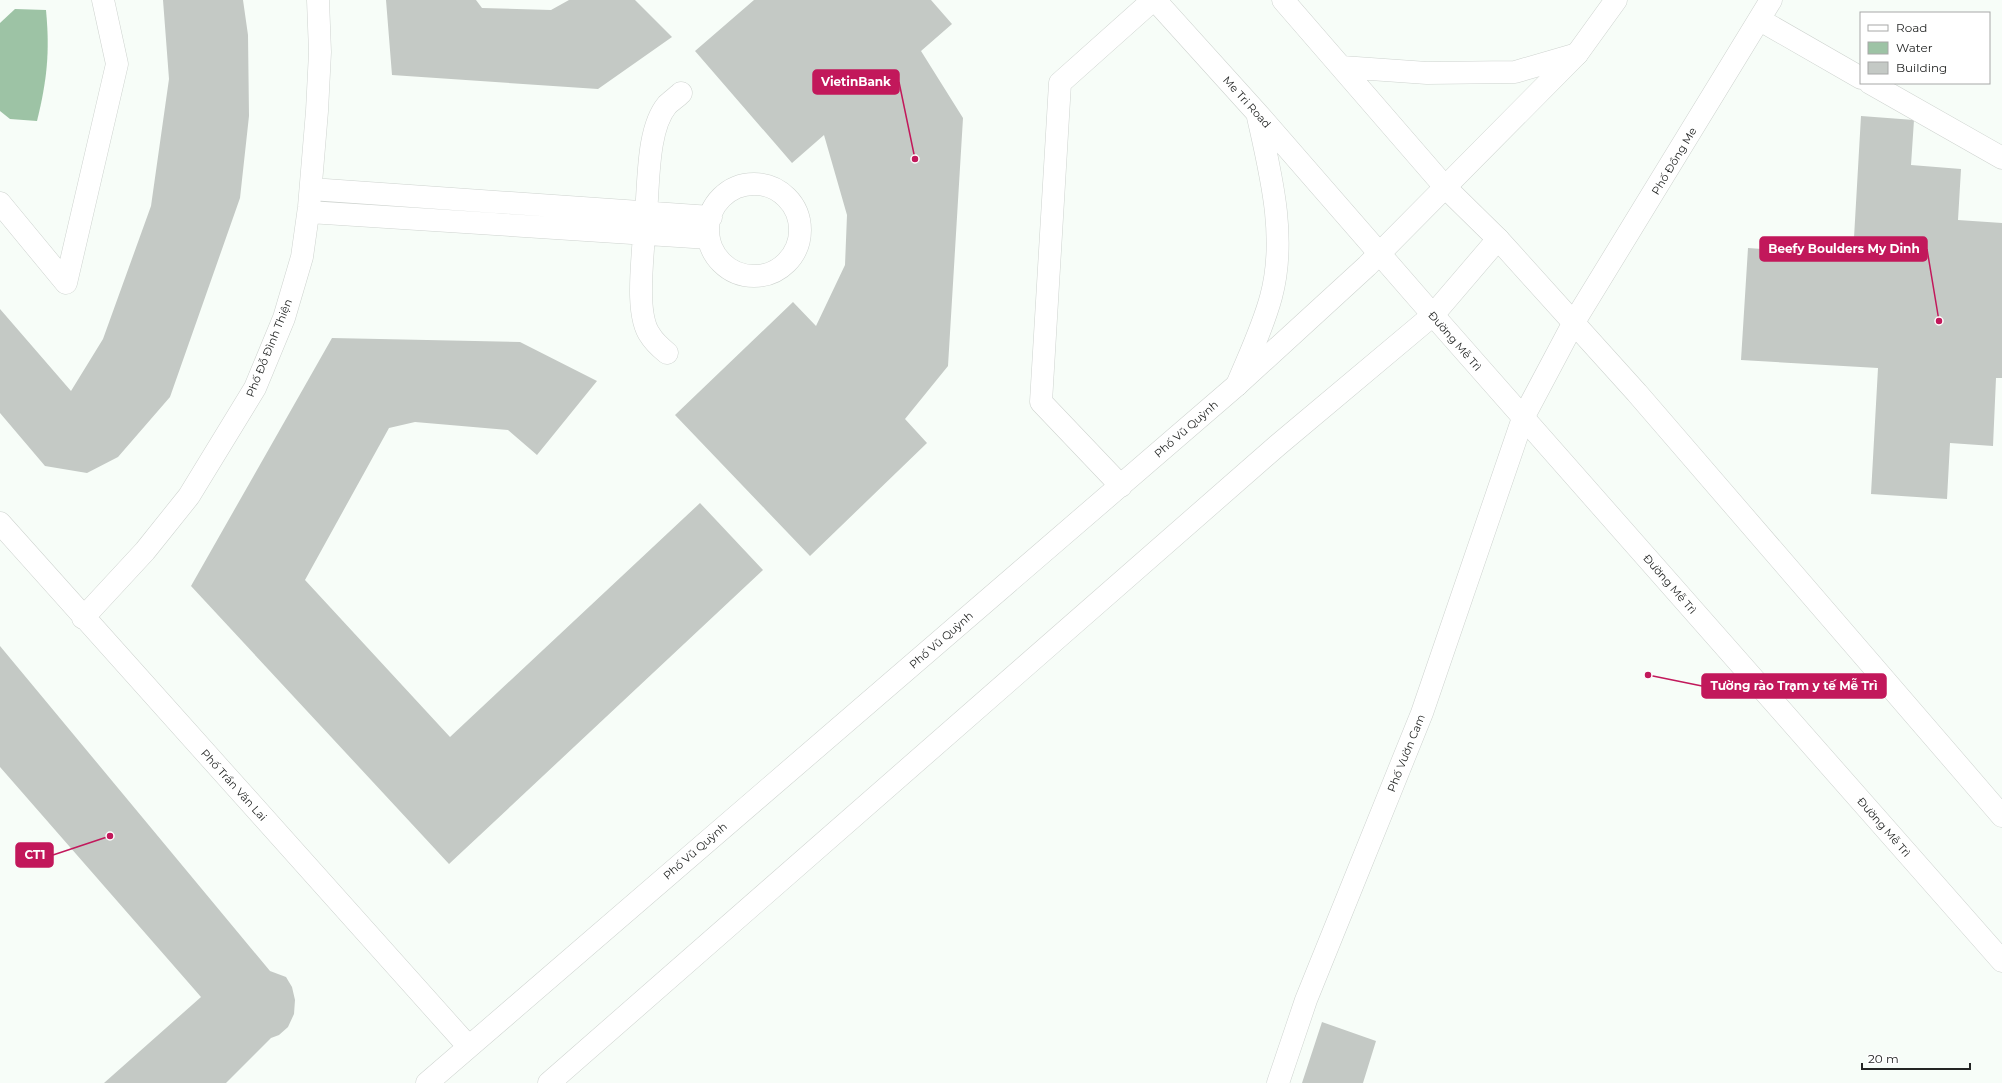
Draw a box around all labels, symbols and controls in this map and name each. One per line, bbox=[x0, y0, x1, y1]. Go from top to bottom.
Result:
legend bbox=[1860, 12, 1990, 84]
text: Road bbox=[1896, 20, 1927, 35]
text: Water bbox=[1896, 40, 1933, 55]
text: Building bbox=[1896, 60, 1947, 75]
callout: VietinBank bbox=[813, 70, 899, 94]
street label: Me Tri Road bbox=[1220, 73, 1274, 131]
text: VietinBank bbox=[820, 74, 891, 89]
street label: Phố Đồng Me bbox=[1648, 124, 1700, 197]
callout: Beefy Boulders My Dinh bbox=[1760, 237, 1927, 261]
text: Beefy Boulders My Dinh bbox=[1768, 241, 1920, 256]
street label: Phố Đỗ Đình Thiện bbox=[243, 297, 295, 399]
street label: Đường Mễ Trì bbox=[1425, 308, 1485, 374]
street label: Phố Vũ Quỳnh bbox=[1151, 397, 1221, 461]
street label: Đường Mễ Trì bbox=[1640, 551, 1700, 617]
street label: Phố Vũ Quỳnh bbox=[906, 608, 976, 672]
callout: Tường rào Trạm y tế Mễ Trì bbox=[1702, 674, 1886, 698]
text: Tường rào Trạm y tế Mễ Trì bbox=[1710, 678, 1878, 693]
street label: Phố Vườn Cam bbox=[1384, 712, 1428, 794]
street label: Phố Trần Văn Lai bbox=[198, 746, 270, 824]
street label: Đường Mễ Trì bbox=[1854, 794, 1914, 860]
street label: Phố Vũ Quỳnh bbox=[660, 819, 730, 883]
callout: CT1 bbox=[16, 843, 53, 867]
text: CT1 bbox=[24, 847, 46, 862]
scale bar bbox=[1862, 1045, 1970, 1071]
text: 20 m bbox=[1868, 1051, 1899, 1066]

